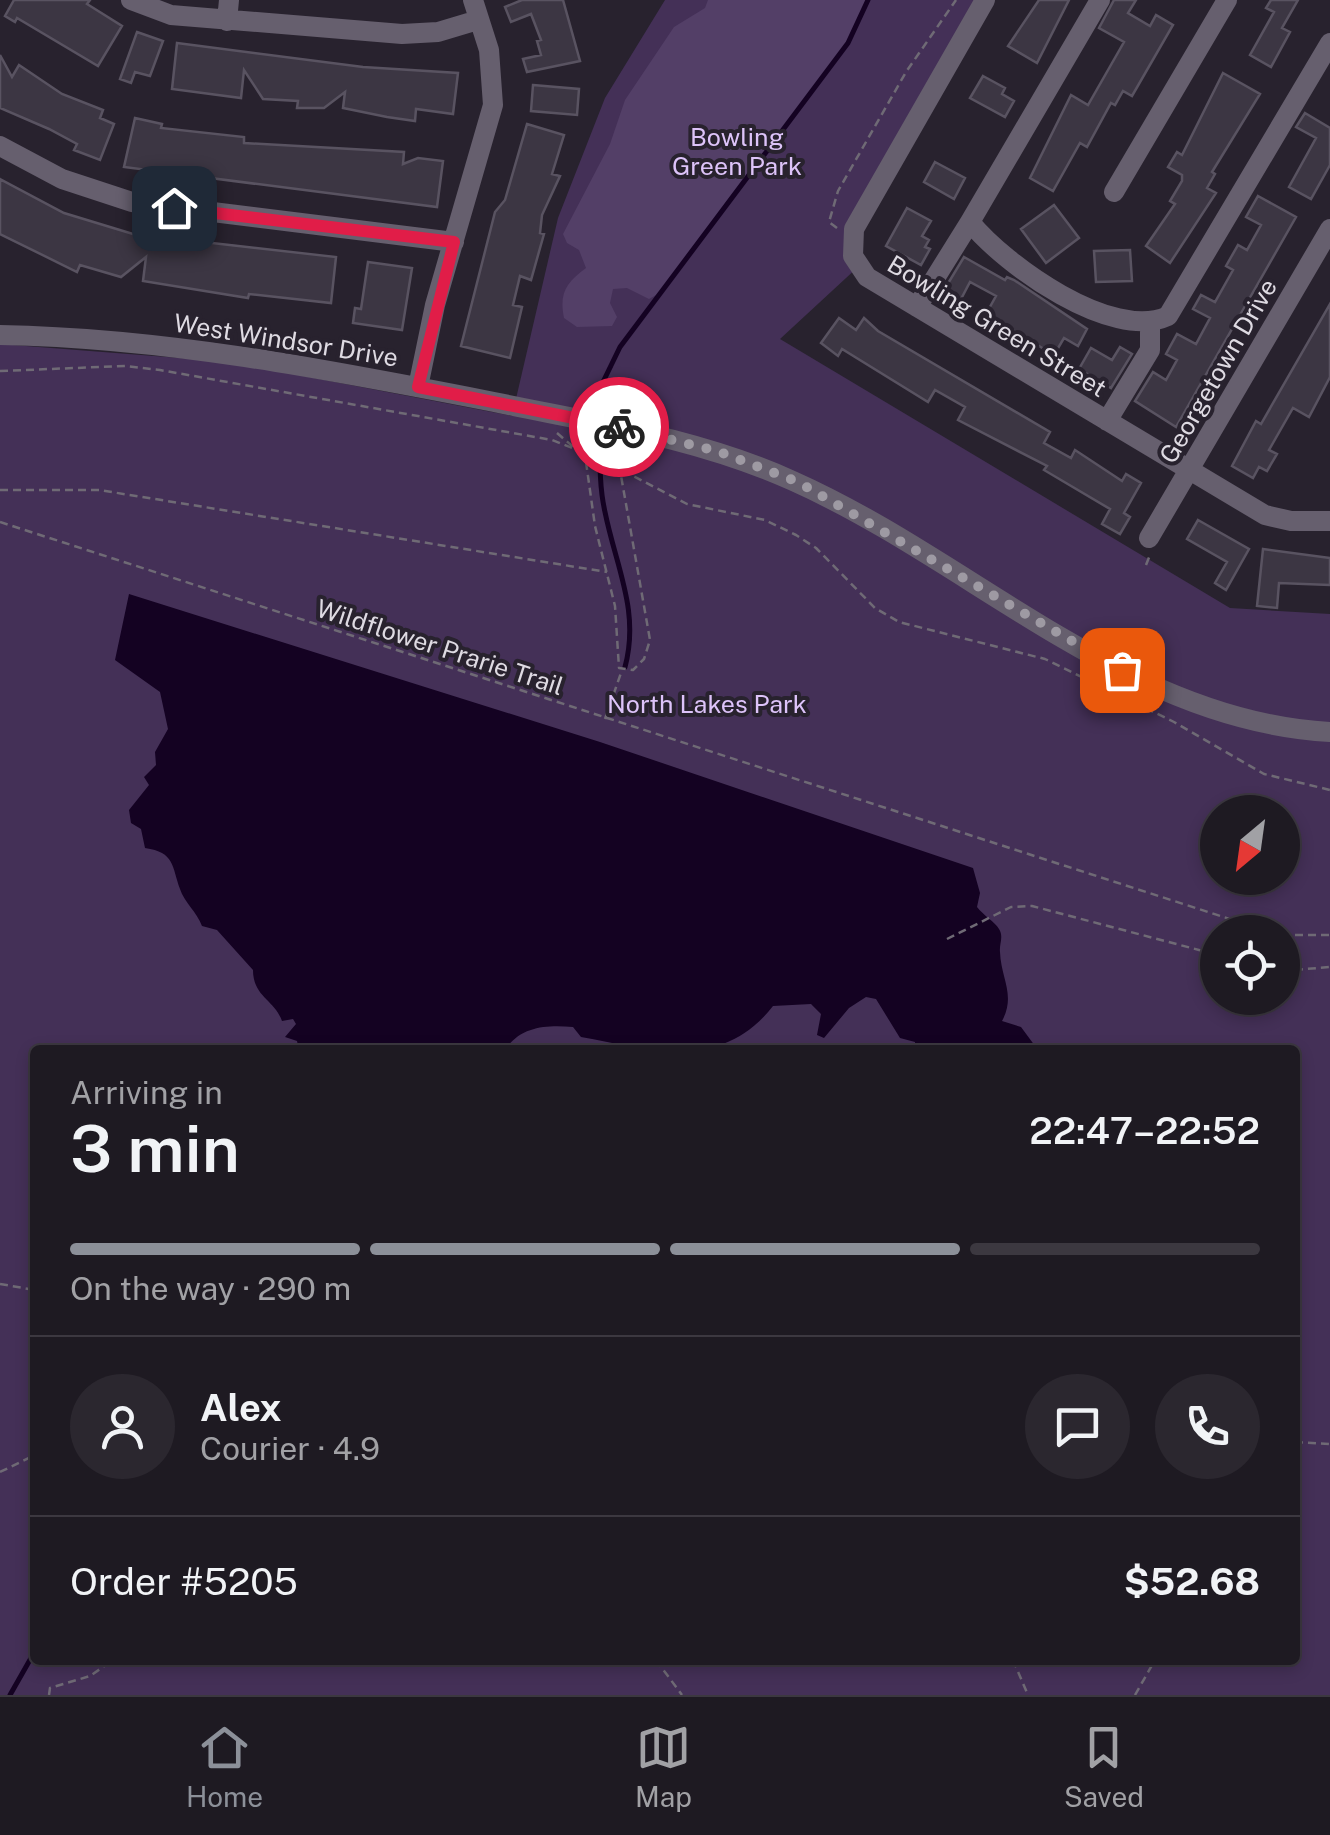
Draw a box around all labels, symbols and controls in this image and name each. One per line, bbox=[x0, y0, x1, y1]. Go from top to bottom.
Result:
park label: Bowling Green Park bbox=[672, 122, 802, 181]
pin bbox=[132, 166, 217, 251]
icon: home bbox=[147, 181, 202, 236]
street label: Bowling Green Street bbox=[882, 249, 1112, 403]
street label: Georgetown Drive bbox=[1153, 273, 1283, 469]
street label: West Windsor Drive bbox=[172, 307, 400, 373]
courier bbox=[569, 377, 669, 477]
icon: bike bbox=[592, 400, 647, 455]
street label: Wildflower Prarie Trail bbox=[313, 593, 567, 701]
pin bbox=[1080, 628, 1165, 713]
icon: bag bbox=[1095, 643, 1150, 698]
park label: North Lakes Park bbox=[607, 689, 807, 719]
north arrow bbox=[1200, 795, 1300, 895]
map controls bbox=[1200, 795, 1300, 1015]
button: locate bbox=[1200, 915, 1300, 1015]
text: Arriving in bbox=[70, 1074, 223, 1111]
text: 22:47–22:52 bbox=[1029, 1108, 1260, 1153]
text: 3 min bbox=[70, 1110, 240, 1187]
text: On the way · 290 m bbox=[70, 1270, 351, 1307]
button: person bbox=[70, 1374, 175, 1479]
button: chat bbox=[1025, 1374, 1130, 1479]
button: phone bbox=[1155, 1374, 1260, 1479]
text: Alex bbox=[200, 1385, 282, 1430]
text: Courier · 4.9 bbox=[200, 1430, 380, 1467]
text: Order #5205 bbox=[70, 1559, 298, 1604]
text: $52.68 bbox=[1124, 1559, 1260, 1604]
tab: Home bbox=[186, 1720, 263, 1813]
tab: Map bbox=[635, 1720, 692, 1813]
tab: Saved bbox=[1064, 1720, 1144, 1813]

